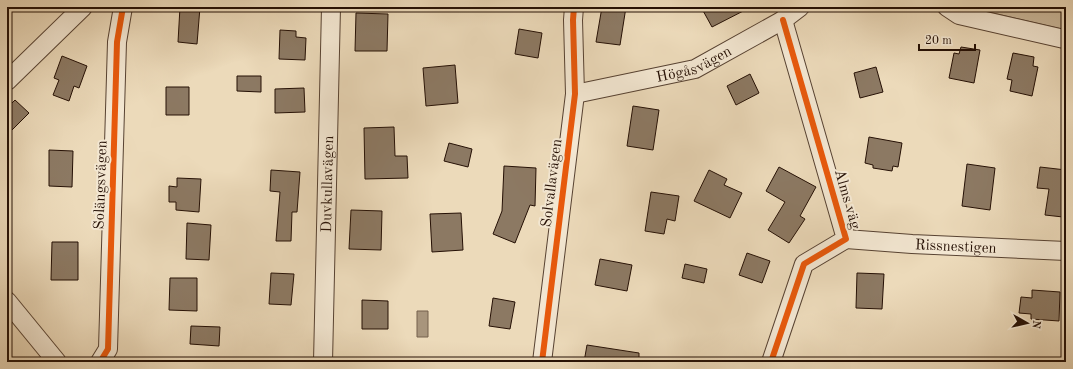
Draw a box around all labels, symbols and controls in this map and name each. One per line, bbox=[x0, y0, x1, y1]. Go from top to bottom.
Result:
scale bar bbox=[919, 26, 975, 52]
text: 20 m bbox=[925, 35, 952, 47]
street label: Högåsvägen bbox=[655, 44, 735, 86]
street label: Duvkullavägen bbox=[320, 135, 337, 233]
street label: Solvallavägen bbox=[540, 138, 565, 228]
street label: Solängsvägen bbox=[92, 140, 111, 230]
street label: Alms väg bbox=[831, 168, 862, 231]
street label: Rissnestigen bbox=[914, 238, 997, 257]
north arrow bbox=[1007, 303, 1047, 343]
text: N bbox=[1029, 319, 1041, 330]

